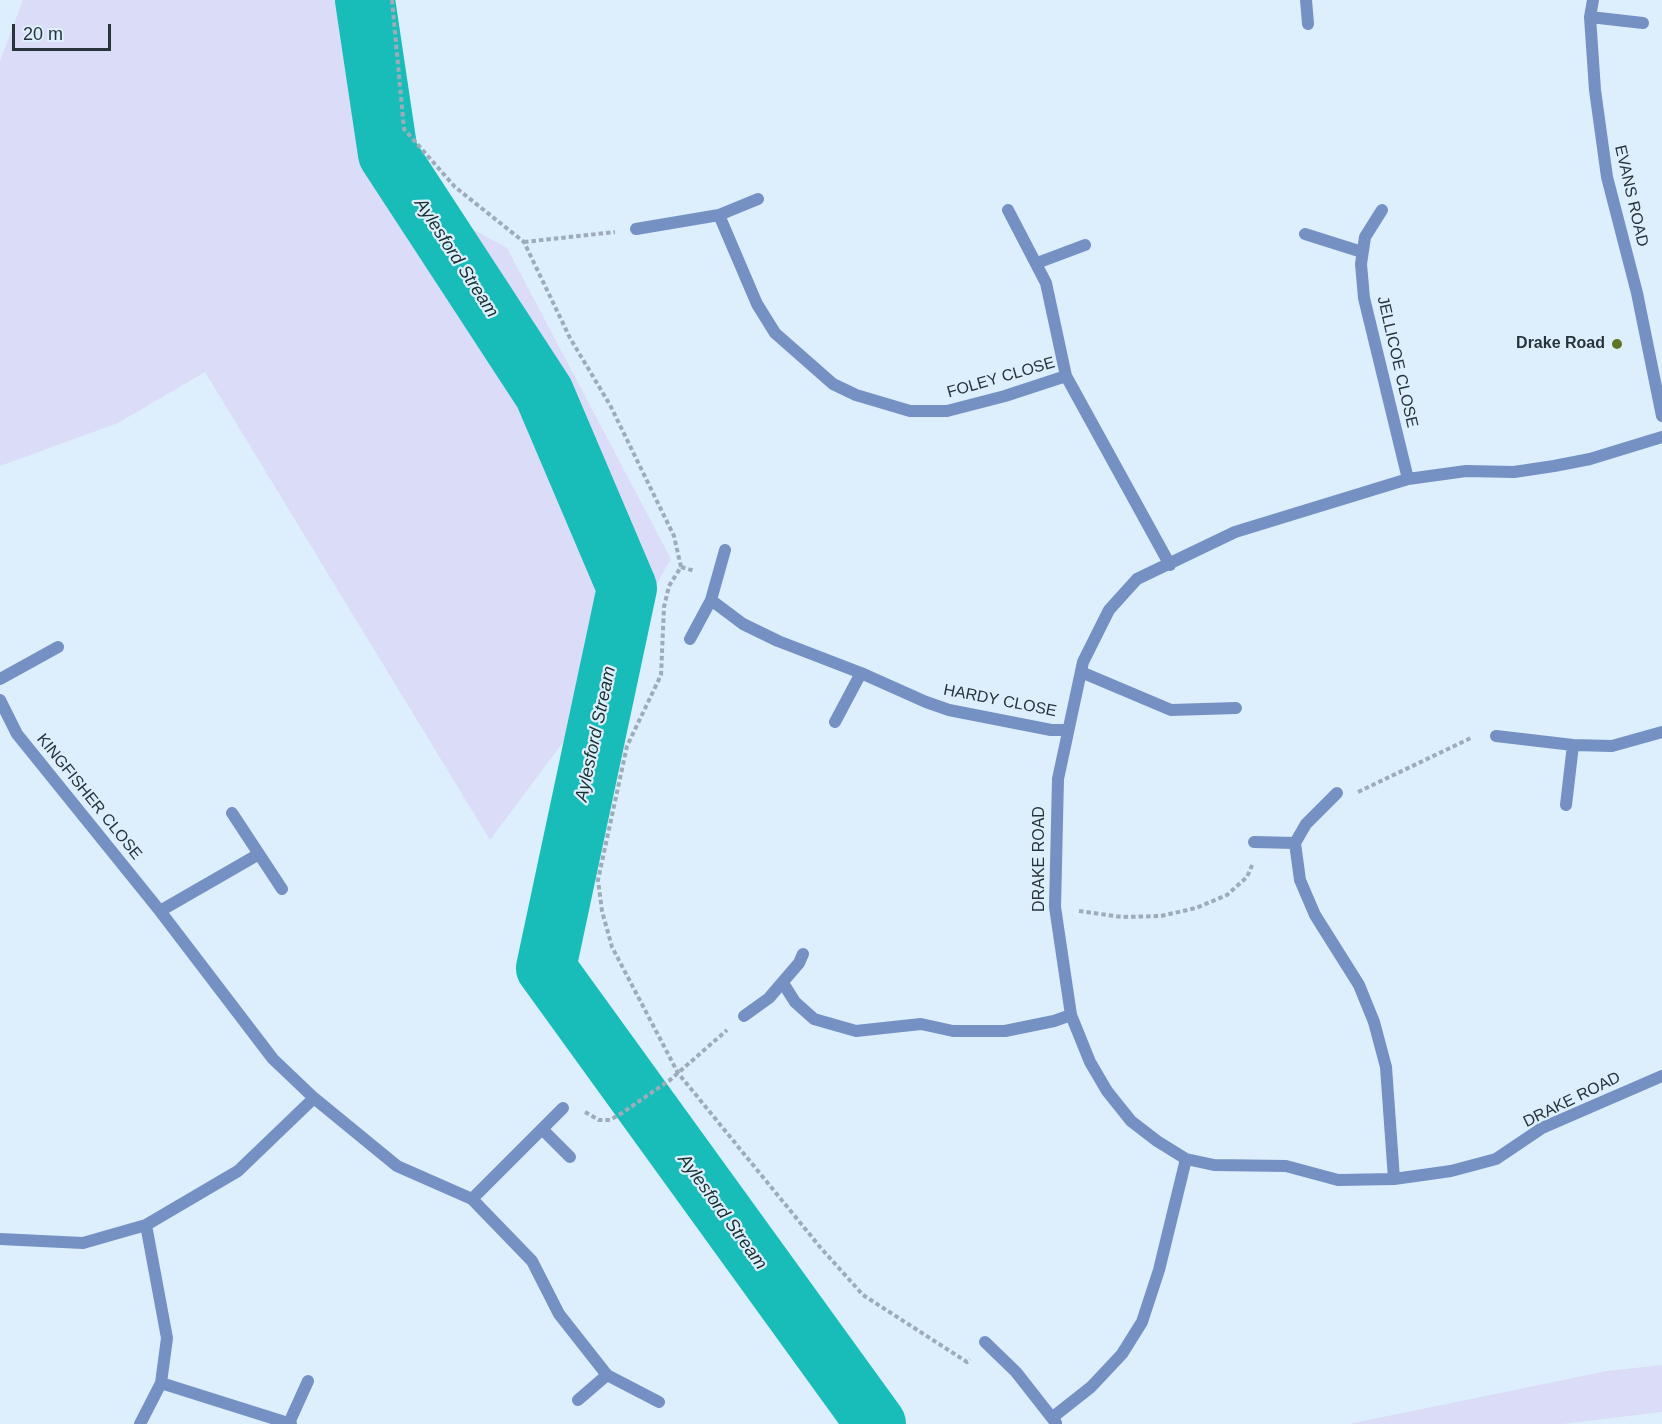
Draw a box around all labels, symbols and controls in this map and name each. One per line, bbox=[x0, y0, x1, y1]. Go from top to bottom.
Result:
scale bar bbox=[15, 12, 114, 50]
text: 20 m bbox=[23, 24, 63, 44]
street label: EVANS ROAD bbox=[1610, 143, 1652, 249]
water label: Aylesford Stream bbox=[409, 194, 503, 322]
street label: JELLICOE CLOSE bbox=[1373, 294, 1421, 430]
place label: Drake Road bbox=[1516, 334, 1605, 354]
marker: Drake Road bbox=[1610, 337, 1624, 351]
street label: FOLEY CLOSE bbox=[945, 353, 1057, 403]
water label: Aylesford Stream bbox=[571, 664, 621, 804]
street label: HARDY CLOSE bbox=[942, 681, 1058, 721]
street label: KINGFISHER CLOSE bbox=[32, 730, 146, 864]
street label: DRAKE ROAD bbox=[1030, 806, 1050, 912]
street label: DRAKE ROAD bbox=[1520, 1068, 1624, 1132]
water label: Aylesford Stream bbox=[673, 1150, 771, 1274]

